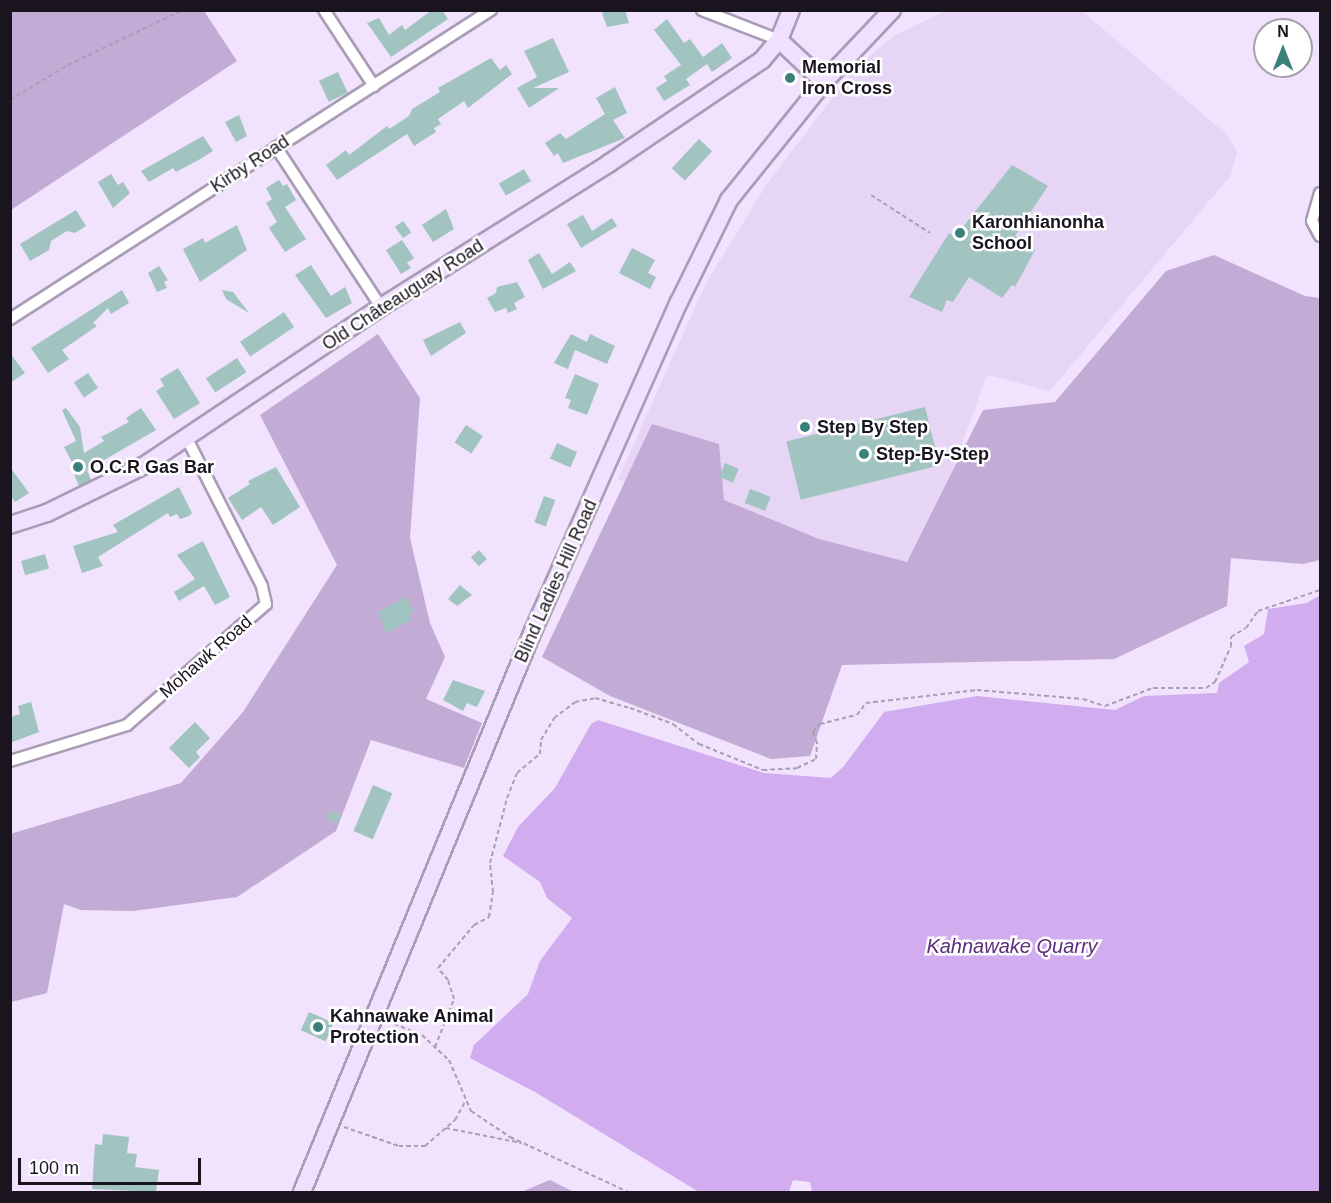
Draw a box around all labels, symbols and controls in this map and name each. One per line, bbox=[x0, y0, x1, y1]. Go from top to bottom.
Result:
north arrow bbox=[1253, 18, 1313, 78]
text: N bbox=[1277, 23, 1289, 40]
place label: Memorial Iron Cross bbox=[802, 57, 892, 100]
marker: Memorial Iron Cross bbox=[783, 71, 797, 85]
street label: Kirby Road bbox=[207, 131, 293, 197]
place label: Karonhianonha School bbox=[972, 212, 1104, 254]
marker: Karonhianonha School bbox=[953, 226, 967, 240]
street label: Old Châteauguay Road bbox=[318, 235, 488, 355]
place label: Step By Step bbox=[817, 416, 928, 438]
marker: Step By Step bbox=[798, 420, 812, 434]
place label: Step-By-Step bbox=[876, 443, 989, 465]
marker: Step-By-Step bbox=[857, 447, 871, 461]
place label: O.C.R Gas Bar bbox=[90, 456, 214, 478]
marker: O.C.R Gas Bar bbox=[71, 460, 85, 474]
street label: Blind Ladies Hill Road bbox=[510, 496, 602, 666]
street label: Mohawk Road bbox=[155, 611, 257, 703]
water label: Kahnawake Quarry bbox=[926, 934, 1098, 958]
place label: Kahnawake Animal Protection bbox=[330, 1006, 494, 1048]
marker: Kahnawake Animal Protection bbox=[311, 1020, 325, 1034]
scale bar bbox=[21, 1146, 204, 1184]
text: 100 m bbox=[29, 1158, 79, 1178]

